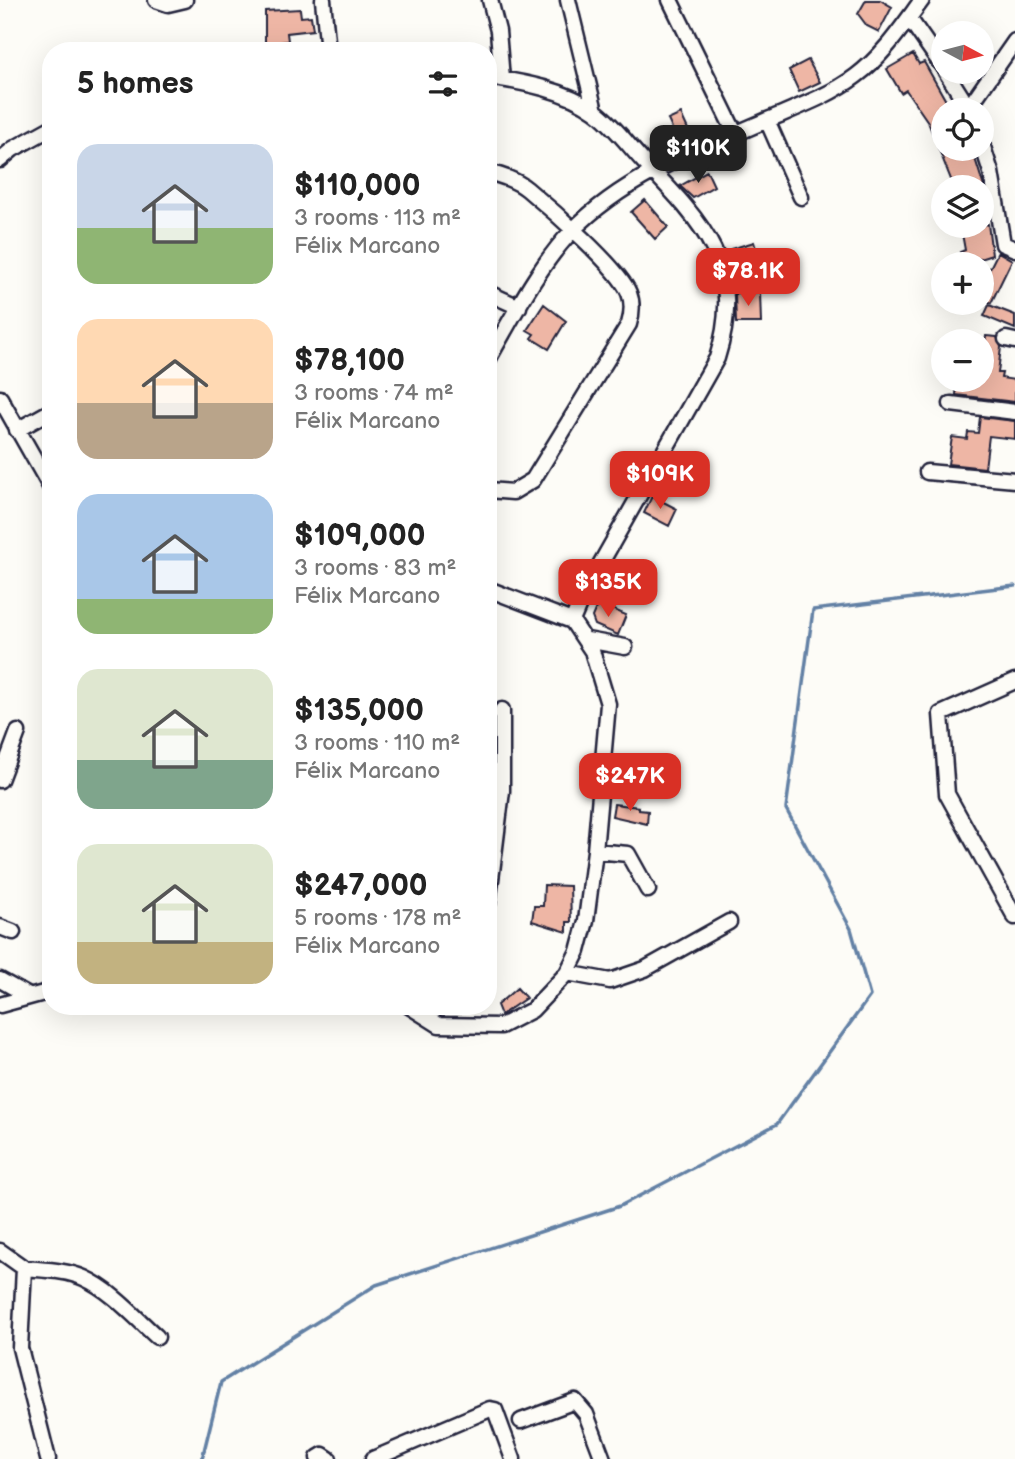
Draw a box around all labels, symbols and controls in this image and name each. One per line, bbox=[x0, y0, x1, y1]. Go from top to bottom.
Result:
north arrow bbox=[931, 21, 994, 84]
map controls bbox=[931, 21, 994, 392]
icon: filters bbox=[424, 65, 462, 103]
text: 5 homes bbox=[77, 66, 194, 102]
button: locate bbox=[931, 98, 994, 161]
pin: $110K bbox=[649, 125, 747, 185]
text: $110K bbox=[666, 134, 730, 162]
text: $110,000 bbox=[294, 168, 420, 204]
icon: home bbox=[133, 172, 217, 256]
button: layers bbox=[931, 175, 994, 238]
text: 3 rooms · 113 m² bbox=[294, 204, 461, 232]
text: Félix Marcano bbox=[294, 232, 440, 260]
pin: $78.1K bbox=[691, 248, 805, 308]
button: + bbox=[931, 252, 994, 315]
text: $78.1K bbox=[712, 257, 784, 285]
button: − bbox=[931, 329, 994, 392]
text: $78,100 bbox=[294, 343, 405, 379]
icon: home bbox=[133, 347, 217, 431]
text: 3 rooms · 74 m² bbox=[294, 379, 454, 407]
text: Félix Marcano bbox=[294, 407, 440, 435]
pin: $109K bbox=[611, 452, 709, 511]
text: $109K bbox=[626, 460, 694, 488]
text: $109,000 bbox=[294, 518, 425, 554]
icon: home bbox=[133, 522, 217, 606]
text: 3 rooms · 83 m² bbox=[294, 554, 456, 582]
pin: $135K bbox=[559, 560, 657, 619]
text: $135K bbox=[574, 568, 642, 596]
text: Félix Marcano bbox=[294, 582, 440, 610]
text: $135,000 bbox=[294, 693, 424, 729]
icon: home bbox=[133, 697, 217, 781]
text: 3 rooms · 110 m² bbox=[294, 729, 460, 757]
pin: $247K bbox=[581, 754, 679, 813]
text: Félix Marcano bbox=[294, 757, 440, 785]
text: $247K bbox=[595, 762, 665, 790]
text: $247,000 bbox=[294, 868, 428, 904]
icon: home bbox=[133, 872, 217, 956]
text: 5 rooms · 178 m² bbox=[294, 904, 462, 932]
text: Félix Marcano bbox=[294, 932, 440, 960]

